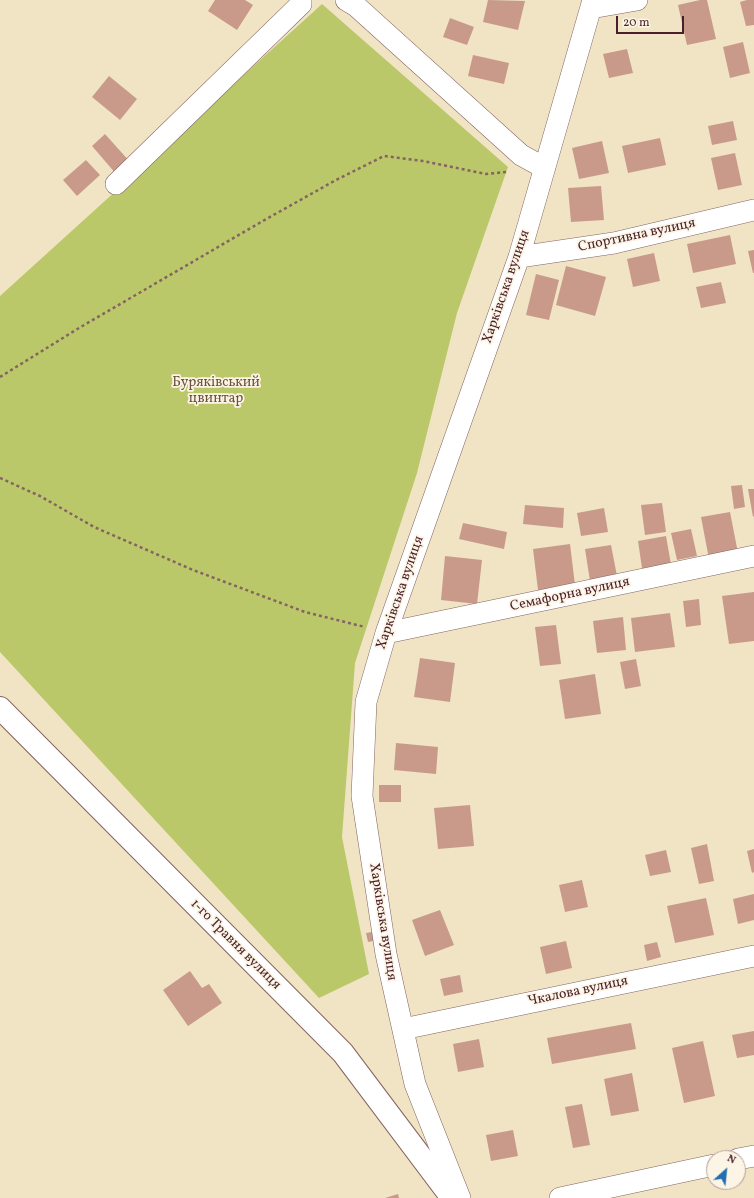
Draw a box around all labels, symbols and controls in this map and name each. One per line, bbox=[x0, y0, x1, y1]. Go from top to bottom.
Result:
scale bar bbox=[618, 8, 686, 34]
text: 20 m bbox=[623, 15, 650, 31]
street label: Спортивна вулиця bbox=[577, 215, 697, 257]
street label: Харківська вулиця bbox=[480, 228, 534, 346]
park label: Буряківський цвинтар bbox=[172, 375, 260, 408]
street label: Харківська вулиця bbox=[374, 534, 428, 652]
street label: Семафорна вулиця bbox=[509, 574, 631, 616]
street label: Харківська вулиця bbox=[364, 862, 400, 982]
street label: 1-го Травня вулиця bbox=[186, 896, 284, 994]
street label: Чкалова вулиця bbox=[526, 973, 630, 1011]
north arrow bbox=[706, 1150, 746, 1190]
text: N bbox=[724, 1151, 738, 1168]

